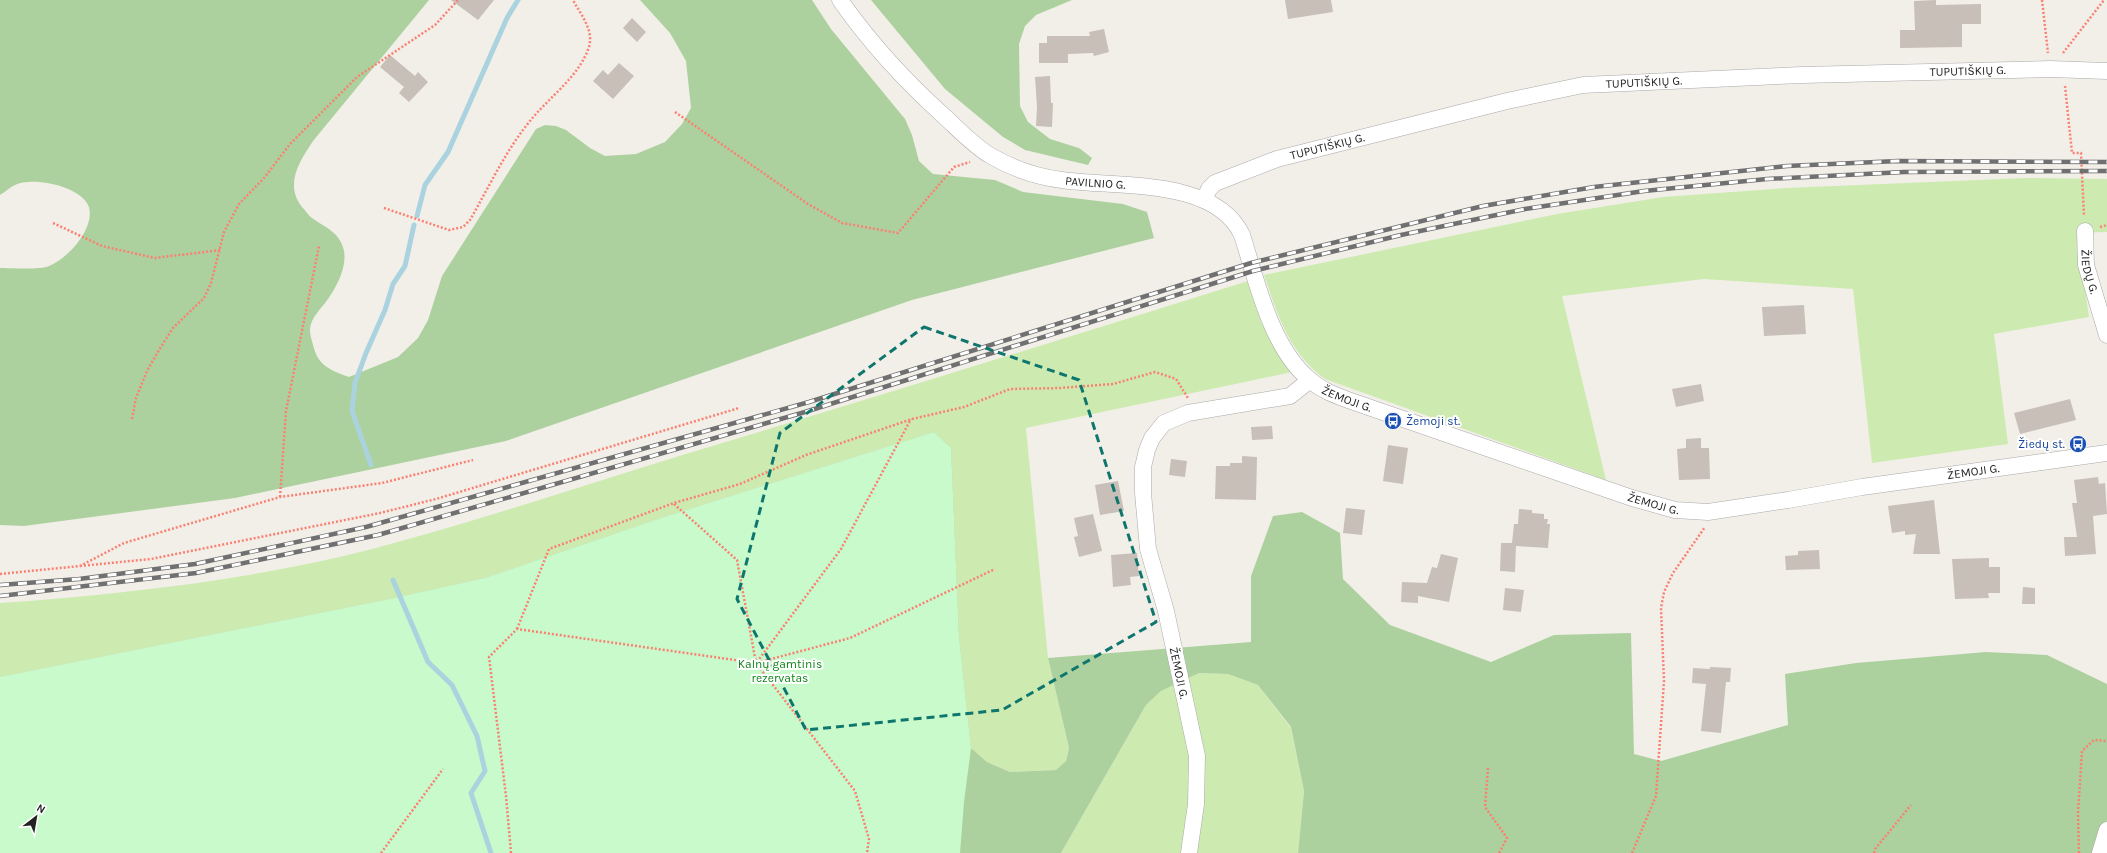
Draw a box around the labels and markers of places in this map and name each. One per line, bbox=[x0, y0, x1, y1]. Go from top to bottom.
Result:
bus stop icon: Žemoji st. bbox=[1383, 411, 1403, 431]
place label: Žemoji st. bbox=[1406, 413, 1460, 428]
bus stop icon: Žiedų st. bbox=[2068, 434, 2088, 454]
place label: Žiedų st. bbox=[2018, 436, 2065, 451]

